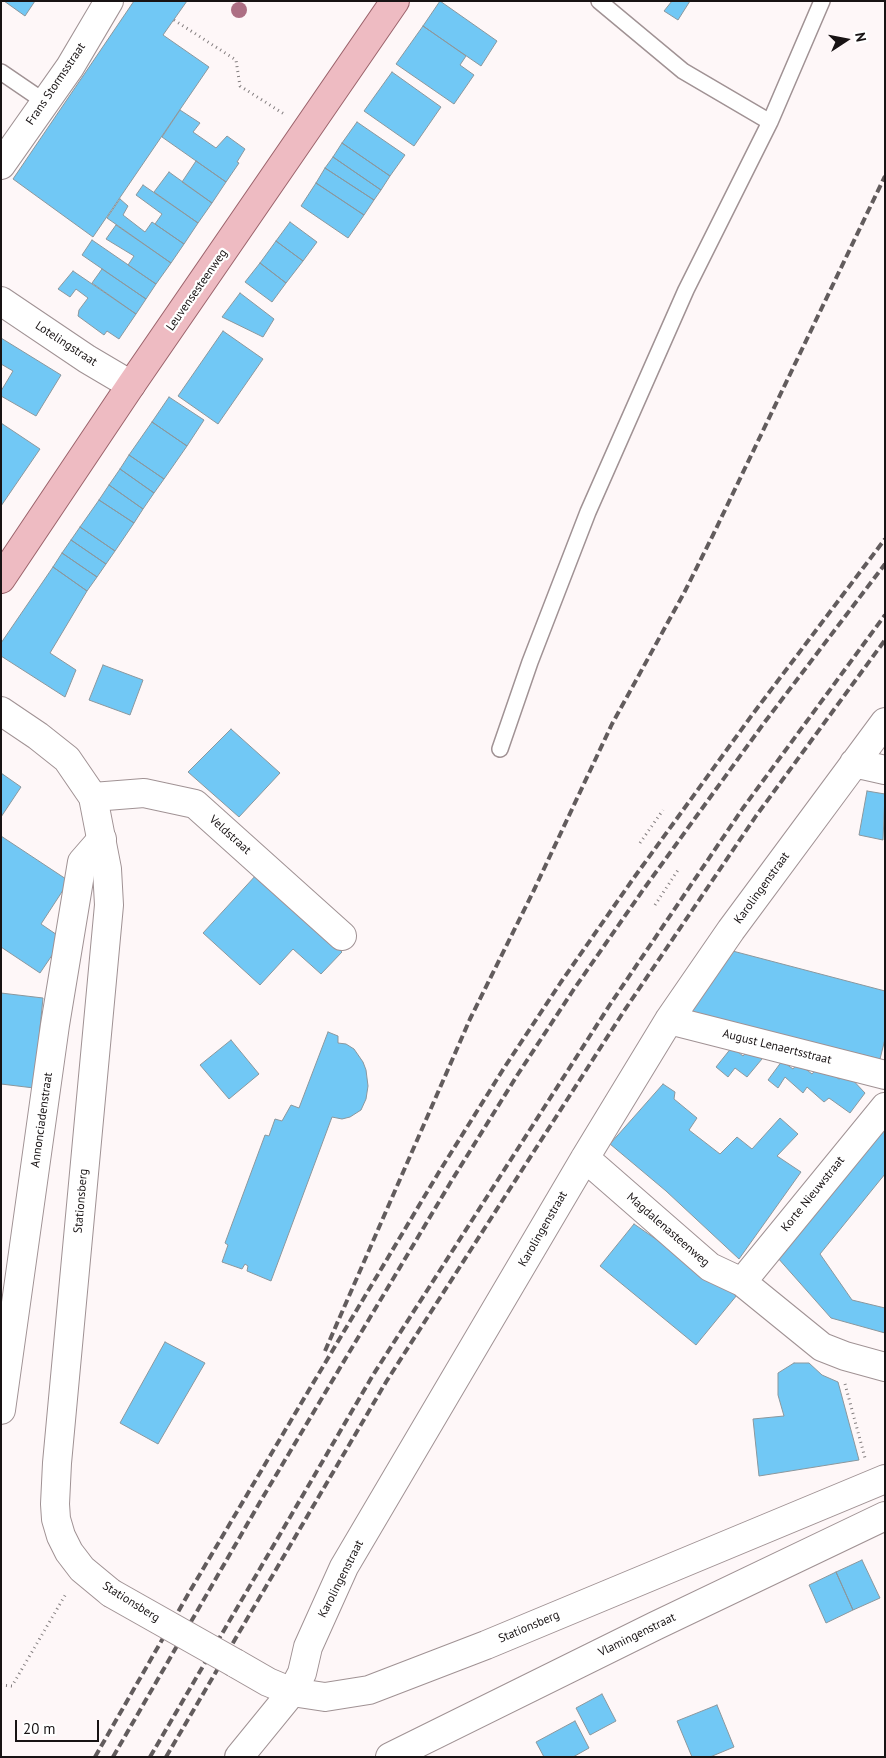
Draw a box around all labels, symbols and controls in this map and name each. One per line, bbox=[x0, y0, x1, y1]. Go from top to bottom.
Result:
north arrow bbox=[821, 15, 871, 65]
text: N bbox=[851, 31, 870, 43]
street label: Frans Stormsstraat bbox=[23, 40, 89, 128]
street label: Leuvensesteenweg bbox=[164, 246, 230, 334]
street label: Lotelingstraat bbox=[32, 319, 100, 369]
street label: Veldstraat bbox=[206, 812, 254, 858]
street label: Karolingenstraat bbox=[731, 849, 793, 927]
street label: August Lenaertsstraat bbox=[721, 1027, 833, 1067]
street label: Annonciadenstraat bbox=[28, 1071, 56, 1169]
street label: Korte Nieuwstraat bbox=[778, 1153, 848, 1235]
street label: Stationsberg bbox=[71, 1168, 91, 1234]
street label: Karolingenstraat bbox=[516, 1189, 570, 1269]
street label: Magdalenasteenweg bbox=[624, 1190, 712, 1270]
street label: Karolingenstraat bbox=[315, 1538, 367, 1620]
street label: Stationsberg bbox=[100, 1579, 162, 1625]
street label: Stationsberg bbox=[496, 1608, 562, 1646]
street label: Vlamingenstraat bbox=[596, 1610, 678, 1660]
scale bar bbox=[18, 1710, 101, 1742]
text: 20 m bbox=[23, 1719, 56, 1738]

